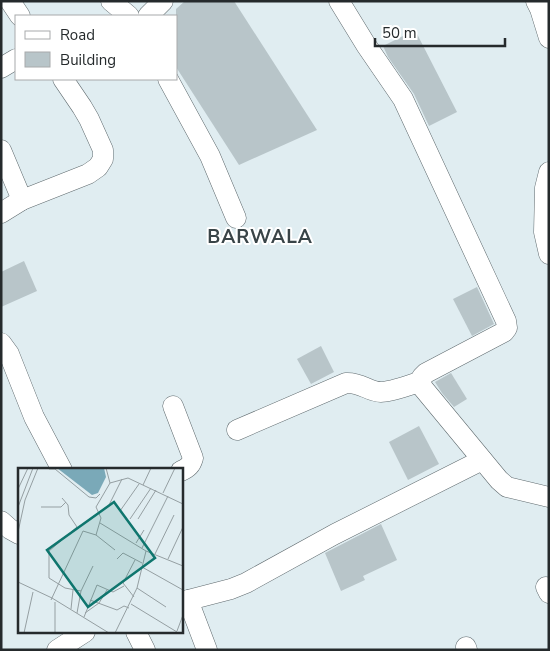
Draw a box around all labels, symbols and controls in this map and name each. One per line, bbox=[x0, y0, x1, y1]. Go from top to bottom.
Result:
legend bbox=[15, 15, 178, 80]
scale bar bbox=[375, 15, 505, 47]
text: 50 m bbox=[382, 23, 417, 43]
text: Road bbox=[60, 25, 95, 45]
text: Building bbox=[60, 50, 116, 70]
district label: BARWALA bbox=[207, 224, 313, 250]
inset map bbox=[18, 468, 182, 634]

